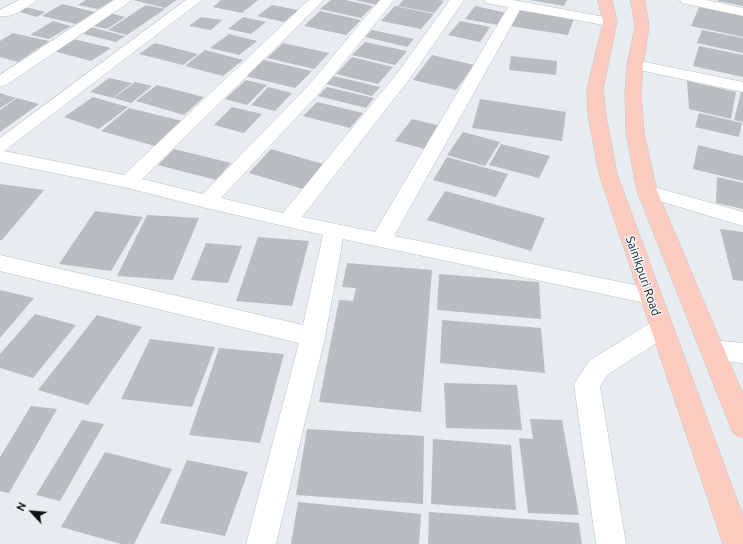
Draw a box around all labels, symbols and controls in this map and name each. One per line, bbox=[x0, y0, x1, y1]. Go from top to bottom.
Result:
street label: Sainikpuri Road bbox=[623, 234, 663, 318]
north arrow bbox=[12, 492, 52, 532]
text: N bbox=[14, 500, 28, 513]

